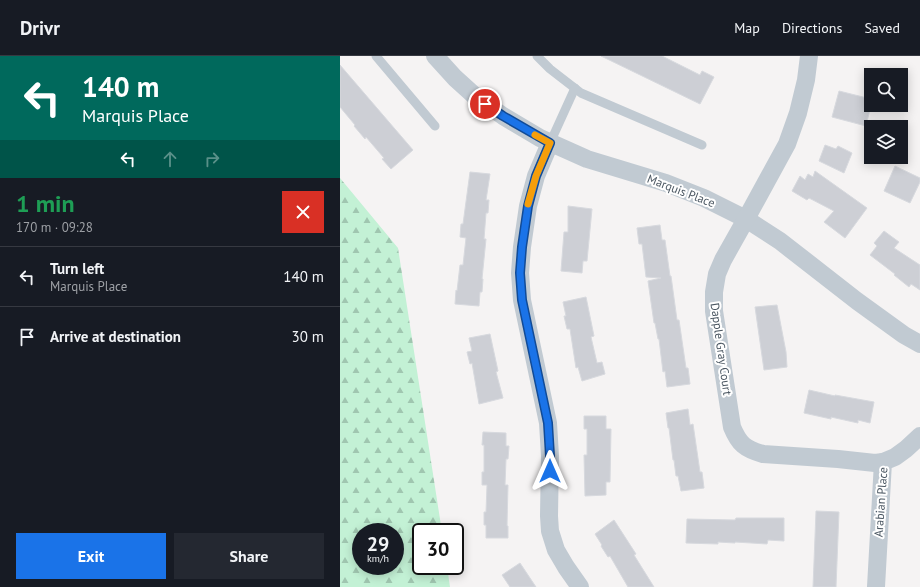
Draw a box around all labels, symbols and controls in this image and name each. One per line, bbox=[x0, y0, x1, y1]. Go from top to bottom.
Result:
text: Drivr bbox=[20, 16, 60, 40]
text: Map bbox=[734, 19, 760, 37]
text: Directions bbox=[782, 19, 842, 37]
text: Saved bbox=[864, 19, 900, 37]
text: 140 m bbox=[82, 68, 159, 105]
map controls bbox=[864, 68, 908, 164]
button: search bbox=[864, 68, 908, 112]
icon: left bbox=[16, 72, 68, 124]
pin bbox=[468, 87, 502, 121]
icon: arrive bbox=[474, 93, 496, 115]
text: Marquis Place bbox=[82, 104, 189, 127]
button: layers bbox=[864, 120, 908, 164]
icon: left bbox=[117, 148, 139, 170]
icon: ahead bbox=[159, 148, 181, 170]
icon: right bbox=[201, 148, 223, 170]
street label: Marquis Place bbox=[645, 171, 717, 210]
text: 1 min bbox=[16, 188, 75, 219]
button: close bbox=[282, 191, 324, 233]
text: 170 m · 09:28 bbox=[16, 219, 93, 236]
text: Turn left bbox=[50, 259, 104, 278]
icon: left bbox=[16, 266, 38, 288]
text: 140 m bbox=[283, 267, 324, 286]
text: Marquis Place bbox=[50, 278, 127, 295]
street label: Dapple Gray Court bbox=[708, 302, 735, 396]
icon: arrive bbox=[16, 326, 38, 348]
text: Arrive at destination bbox=[50, 327, 181, 346]
text: 30 m bbox=[291, 327, 324, 346]
position arrow bbox=[529, 450, 571, 492]
street label: Arabian Place bbox=[871, 467, 890, 537]
speed limit sign: 30 bbox=[412, 523, 464, 575]
text: 29 bbox=[367, 531, 389, 557]
button: Exit bbox=[16, 533, 166, 579]
button: Share bbox=[174, 533, 324, 579]
text: km/h bbox=[367, 552, 389, 565]

